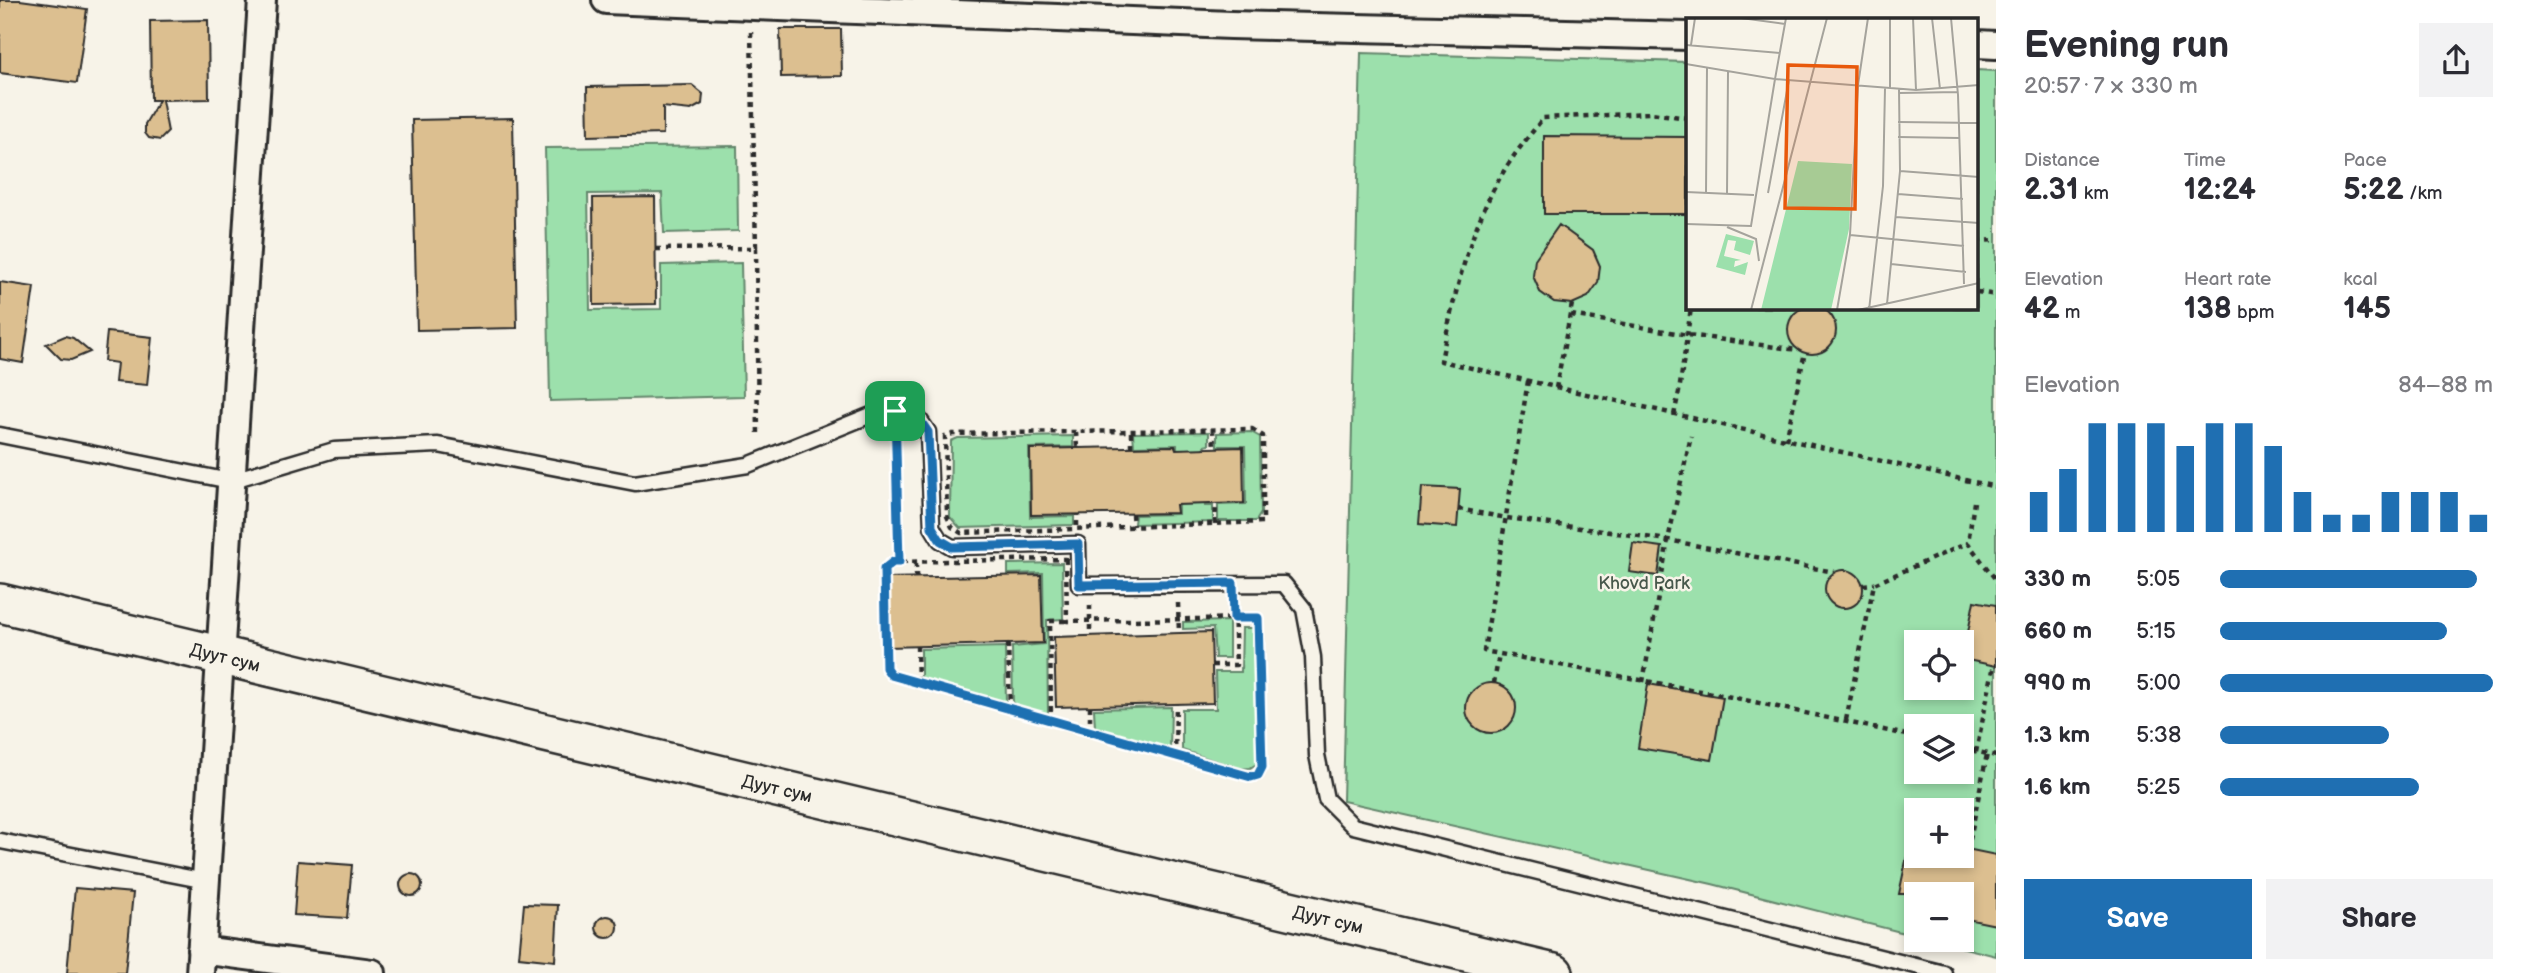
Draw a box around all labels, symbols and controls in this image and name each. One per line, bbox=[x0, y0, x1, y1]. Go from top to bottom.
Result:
inset map bbox=[1686, 18, 1979, 310]
text: Evening run bbox=[2024, 23, 2229, 68]
button: share bbox=[2419, 23, 2493, 97]
text: 20:57 · 7 × 330 m bbox=[2024, 72, 2198, 100]
text: Distance bbox=[2024, 149, 2100, 172]
text: Time bbox=[2184, 149, 2226, 172]
text: Pace bbox=[2343, 149, 2387, 172]
text: 2.31 bbox=[2024, 172, 2079, 208]
text: 12:24 bbox=[2184, 172, 2256, 208]
text: 5:22 bbox=[2343, 172, 2404, 208]
text: km bbox=[2079, 182, 2109, 205]
text: /km bbox=[2404, 182, 2443, 205]
text: Elevation bbox=[2024, 268, 2103, 291]
text: Heart rate bbox=[2184, 268, 2271, 291]
text: kcal bbox=[2343, 268, 2377, 291]
text: 42 bbox=[2024, 291, 2060, 327]
text: 138 bbox=[2184, 291, 2232, 327]
text: 145 bbox=[2343, 291, 2391, 327]
text: m bbox=[2060, 301, 2080, 324]
text: bpm bbox=[2232, 301, 2274, 324]
text: Elevation bbox=[2024, 371, 2120, 399]
text: 84–88 m bbox=[2398, 371, 2493, 399]
pin bbox=[865, 381, 925, 441]
icon: arrive bbox=[876, 392, 914, 430]
text: 330 m bbox=[2024, 565, 2091, 593]
text: 5:05 bbox=[2136, 565, 2181, 593]
park label: Khovd Park bbox=[1598, 573, 1690, 594]
text: 660 m bbox=[2024, 617, 2092, 645]
text: 5:15 bbox=[2136, 617, 2176, 645]
map controls bbox=[1904, 630, 1974, 952]
button: locate bbox=[1904, 630, 1974, 700]
street label: Дуут сум bbox=[188, 639, 262, 677]
text: 990 m bbox=[2024, 669, 2091, 697]
text: 5:00 bbox=[2136, 669, 2181, 697]
button: layers bbox=[1904, 714, 1974, 784]
text: 1.3 km bbox=[2024, 721, 2090, 749]
text: 5:38 bbox=[2136, 721, 2181, 749]
street label: Дуут сум bbox=[740, 771, 814, 807]
text: 1.6 km bbox=[2024, 773, 2091, 801]
text: 5:25 bbox=[2136, 773, 2181, 801]
button: + bbox=[1904, 798, 1974, 868]
button: Save bbox=[2024, 879, 2252, 959]
button: Share bbox=[2266, 879, 2493, 959]
button: − bbox=[1904, 882, 1974, 952]
street label: Дуут сум bbox=[1291, 902, 1365, 938]

